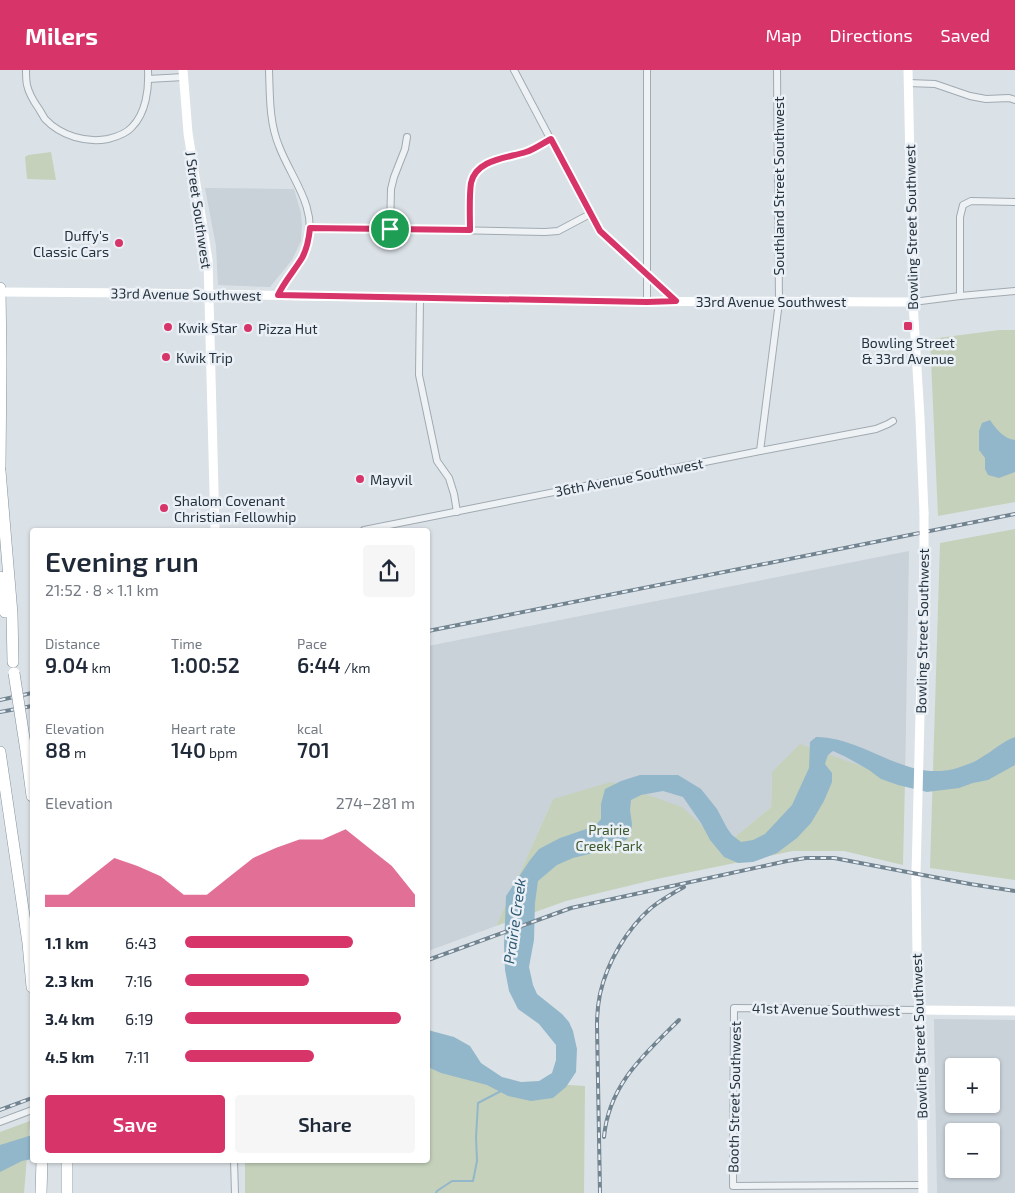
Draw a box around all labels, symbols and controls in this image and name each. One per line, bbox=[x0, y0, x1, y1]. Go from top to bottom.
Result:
text: Milers bbox=[25, 21, 98, 50]
text: Map bbox=[765, 24, 802, 46]
text: Directions bbox=[830, 24, 913, 46]
text: Saved bbox=[941, 24, 990, 46]
street label: Southland Street Southwest bbox=[770, 96, 787, 276]
street label: Bowling Street Southwest bbox=[901, 144, 921, 310]
street label: J Street Southwest bbox=[182, 150, 216, 270]
pin bbox=[369, 208, 411, 250]
icon: arrive bbox=[376, 215, 404, 243]
place label: Duffy's Classic Cars bbox=[33, 227, 109, 260]
marker: Duffy's Classic Cars bbox=[113, 237, 125, 249]
street label: 33rd Avenue Southwest bbox=[111, 284, 261, 304]
street label: 33rd Avenue Southwest bbox=[696, 293, 846, 310]
place label: Kwik Star bbox=[178, 319, 238, 336]
place label: Pizza Hut bbox=[258, 320, 318, 337]
marker: Bowling Street & 33rd Avenue bbox=[902, 320, 914, 332]
marker: Kwik Star bbox=[162, 321, 174, 333]
marker: Pizza Hut bbox=[242, 322, 254, 334]
place label: Bowling Street & 33rd Avenue bbox=[861, 334, 955, 367]
place label: Kwik Trip bbox=[176, 349, 233, 366]
marker: Kwik Trip bbox=[160, 351, 172, 363]
street label: 36th Avenue Southwest bbox=[553, 454, 705, 500]
place label: Mayvil bbox=[370, 471, 413, 488]
marker: Mayvil bbox=[354, 473, 366, 485]
place label: Shalom Covenant Christian Fellowhip bbox=[174, 492, 296, 525]
marker: Shalom Covenant Christian Fellowhip bbox=[158, 502, 170, 514]
text: Evening run bbox=[45, 544, 199, 578]
button: share bbox=[363, 545, 415, 597]
street label: Bowling Street Southwest bbox=[912, 548, 932, 714]
text: 21:52 · 8 × 1.1 km bbox=[45, 580, 159, 599]
text: Distance bbox=[45, 635, 100, 652]
text: Time bbox=[171, 635, 202, 652]
text: Pace bbox=[297, 635, 327, 652]
text: 9.04 bbox=[45, 652, 88, 677]
text: 1:00:52 bbox=[171, 652, 240, 677]
text: 6:44 bbox=[297, 652, 341, 677]
text: km bbox=[88, 659, 111, 676]
text: /km bbox=[341, 659, 371, 676]
text: Elevation bbox=[45, 720, 104, 737]
text: Heart rate bbox=[171, 720, 236, 737]
text: kcal bbox=[297, 720, 323, 737]
text: 88 bbox=[45, 737, 71, 762]
text: 140 bbox=[171, 737, 206, 762]
text: 701 bbox=[297, 737, 330, 762]
text: m bbox=[71, 744, 86, 761]
text: bpm bbox=[206, 744, 237, 761]
text: Elevation bbox=[45, 793, 113, 812]
text: 274–281 m bbox=[336, 793, 415, 812]
park label: Prairie Creek Park bbox=[575, 821, 643, 854]
water label: Prairie Creek bbox=[499, 877, 529, 965]
text: 1.1 km bbox=[45, 933, 89, 952]
text: 6:43 bbox=[125, 933, 157, 952]
street label: Bowling Street Southwest bbox=[908, 953, 930, 1119]
text: 2.3 km bbox=[45, 971, 94, 990]
text: 7:16 bbox=[125, 971, 153, 990]
street label: 41st Avenue Southwest bbox=[752, 999, 900, 1019]
text: 3.4 km bbox=[45, 1009, 95, 1028]
text: 6:19 bbox=[125, 1009, 153, 1028]
street label: Booth Street Southwest bbox=[724, 1021, 744, 1173]
text: 4.5 km bbox=[45, 1047, 94, 1066]
text: 7:11 bbox=[125, 1047, 150, 1066]
map controls bbox=[945, 1058, 1000, 1178]
button: + bbox=[945, 1058, 1000, 1113]
button: Save bbox=[45, 1095, 225, 1153]
button: Share bbox=[235, 1095, 415, 1153]
button: − bbox=[945, 1123, 1000, 1178]

